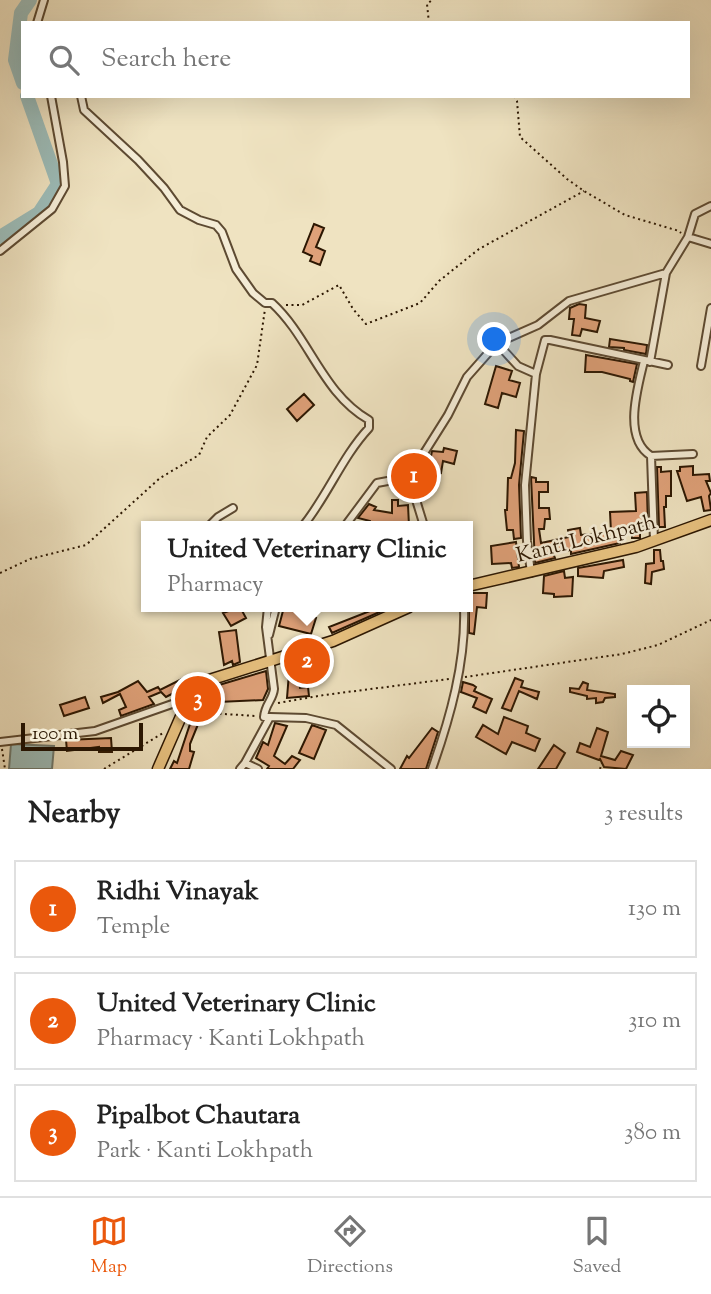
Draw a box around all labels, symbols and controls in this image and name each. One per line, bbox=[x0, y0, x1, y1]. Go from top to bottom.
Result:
search box bbox=[21, 21, 690, 98]
icon: search bbox=[45, 41, 83, 79]
text: Search here bbox=[101, 41, 231, 78]
your location bbox=[477, 322, 511, 356]
pin: 1 bbox=[391, 450, 437, 502]
street label: Kanti Lokhpath bbox=[514, 508, 659, 572]
popup bbox=[141, 521, 473, 612]
text: United Veterinary Clinic bbox=[168, 532, 446, 569]
text: Pharmacy bbox=[168, 569, 263, 602]
pin: 2 bbox=[284, 635, 330, 687]
pin: 3 bbox=[175, 673, 221, 725]
map controls bbox=[627, 685, 690, 748]
button: locate bbox=[627, 685, 690, 748]
scale bar bbox=[21, 720, 144, 752]
text: 100 m bbox=[32, 721, 78, 748]
text: Nearby bbox=[28, 793, 120, 836]
text: 3 results bbox=[604, 798, 683, 831]
text: Ridhi Vinayak bbox=[97, 874, 259, 911]
text: 1 bbox=[49, 893, 57, 926]
text: 130 m bbox=[628, 893, 681, 926]
text: Temple bbox=[97, 911, 170, 944]
text: United Veterinary Clinic bbox=[97, 986, 376, 1023]
text: 2 bbox=[48, 1005, 58, 1038]
text: 310 m bbox=[628, 1005, 681, 1038]
text: Pharmacy · Kanti Lokhpath bbox=[97, 1023, 365, 1056]
text: Pipalbot Chautara bbox=[97, 1098, 300, 1135]
text: 3 bbox=[48, 1117, 58, 1150]
text: 380 m bbox=[624, 1117, 681, 1150]
text: Park · Kanti Lokhpath bbox=[97, 1135, 313, 1168]
tab: Map bbox=[90, 1212, 128, 1281]
tab: Directions bbox=[307, 1212, 393, 1281]
tab: Saved bbox=[572, 1212, 621, 1281]

